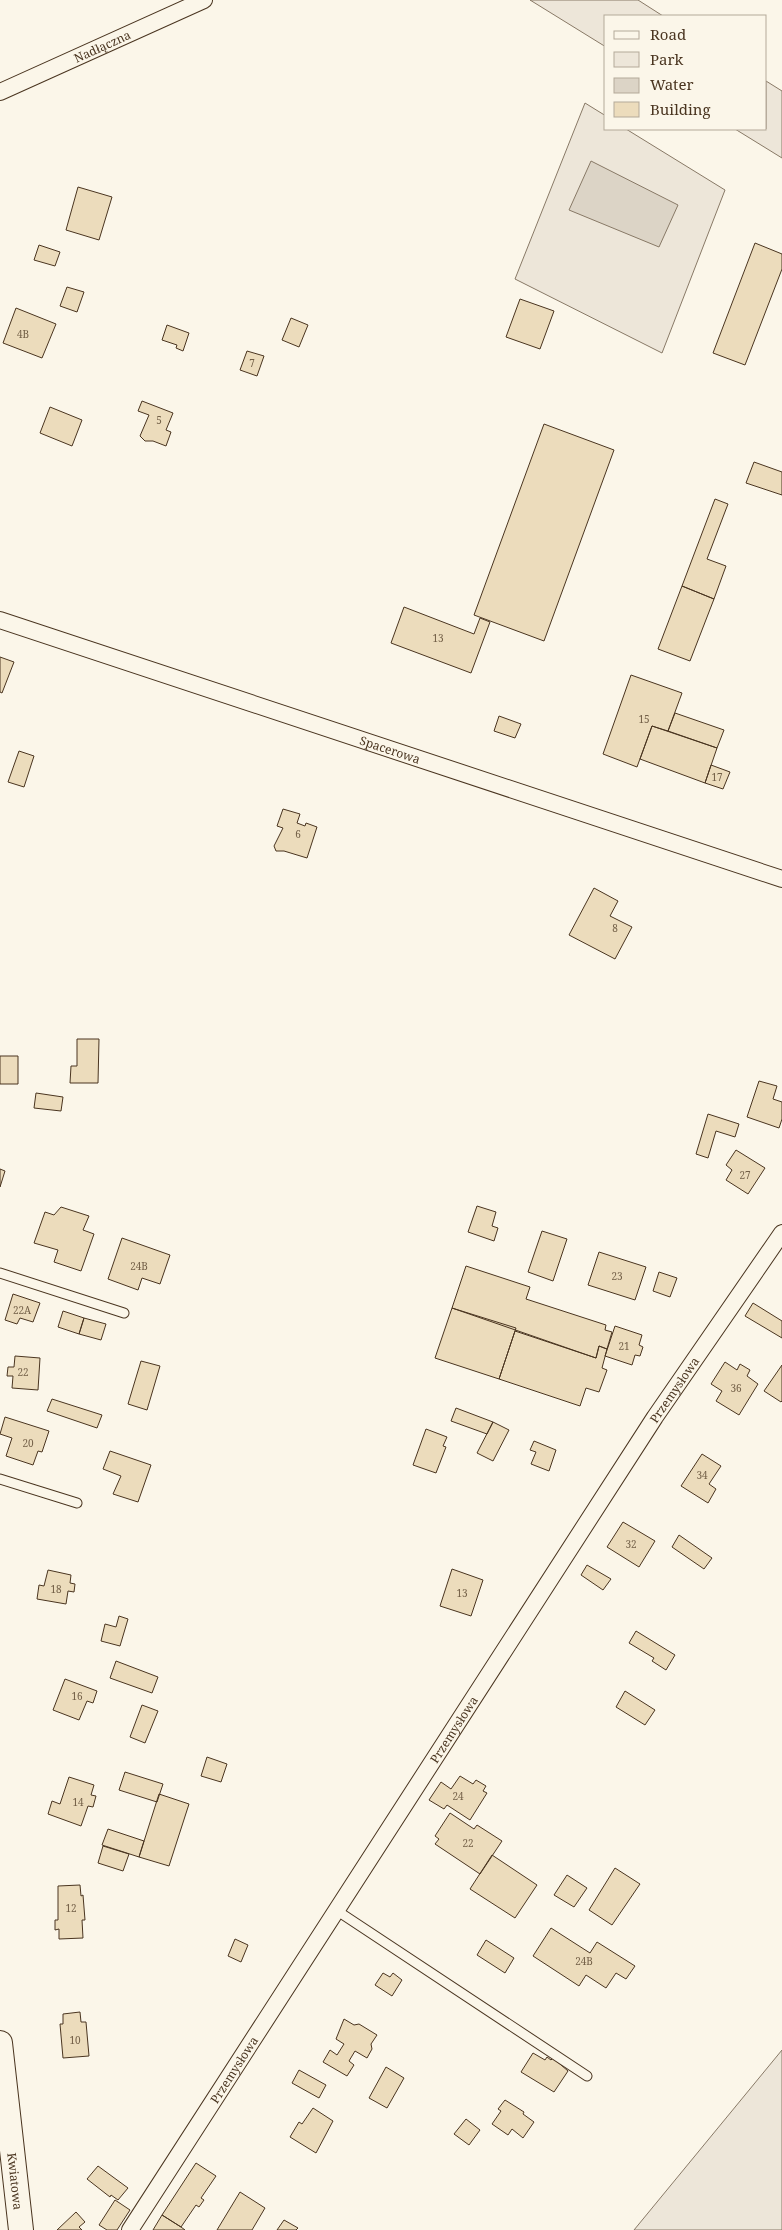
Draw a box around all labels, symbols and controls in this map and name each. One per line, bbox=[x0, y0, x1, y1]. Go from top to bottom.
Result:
legend bbox=[604, 15, 767, 130]
text: Road bbox=[650, 24, 686, 44]
street label: Nadłączna bbox=[71, 26, 133, 66]
text: Park bbox=[650, 49, 684, 69]
text: Water bbox=[650, 74, 693, 94]
text: Building bbox=[650, 99, 711, 119]
house number: 4B bbox=[17, 327, 29, 341]
house number: 7 bbox=[249, 356, 255, 370]
house number: 5 bbox=[156, 413, 162, 427]
house number: 13 bbox=[432, 631, 444, 645]
house number: 15 bbox=[638, 712, 650, 726]
street label: Spacerowa bbox=[358, 731, 423, 767]
house number: 17 bbox=[711, 770, 723, 784]
house number: 6 bbox=[295, 827, 301, 841]
house number: 8 bbox=[612, 921, 618, 935]
house number: 27 bbox=[739, 1168, 751, 1182]
house number: 24B bbox=[130, 1259, 148, 1273]
house number: 23 bbox=[611, 1269, 623, 1283]
house number: 22A bbox=[13, 1303, 32, 1317]
house number: 21 bbox=[618, 1339, 630, 1353]
street label: Przemysłowa bbox=[645, 1353, 703, 1426]
house number: 22 bbox=[17, 1365, 29, 1379]
house number: 36 bbox=[730, 1381, 742, 1395]
house number: 20 bbox=[22, 1436, 34, 1450]
house number: 34 bbox=[696, 1468, 708, 1482]
house number: 32 bbox=[625, 1537, 637, 1551]
house number: 18 bbox=[50, 1582, 62, 1596]
house number: 13 bbox=[456, 1586, 468, 1600]
house number: 16 bbox=[71, 1689, 83, 1703]
street label: Przemysłowa bbox=[425, 1692, 481, 1766]
house number: 24 bbox=[452, 1789, 464, 1803]
house number: 14 bbox=[72, 1795, 84, 1809]
house number: 22 bbox=[462, 1836, 474, 1850]
house number: 12 bbox=[65, 1901, 77, 1915]
house number: 24B bbox=[575, 1954, 593, 1968]
house number: 10 bbox=[69, 2033, 81, 2047]
street label: Przemysłowa bbox=[206, 2033, 262, 2106]
street label: Kwiatowa bbox=[4, 2152, 27, 2211]

